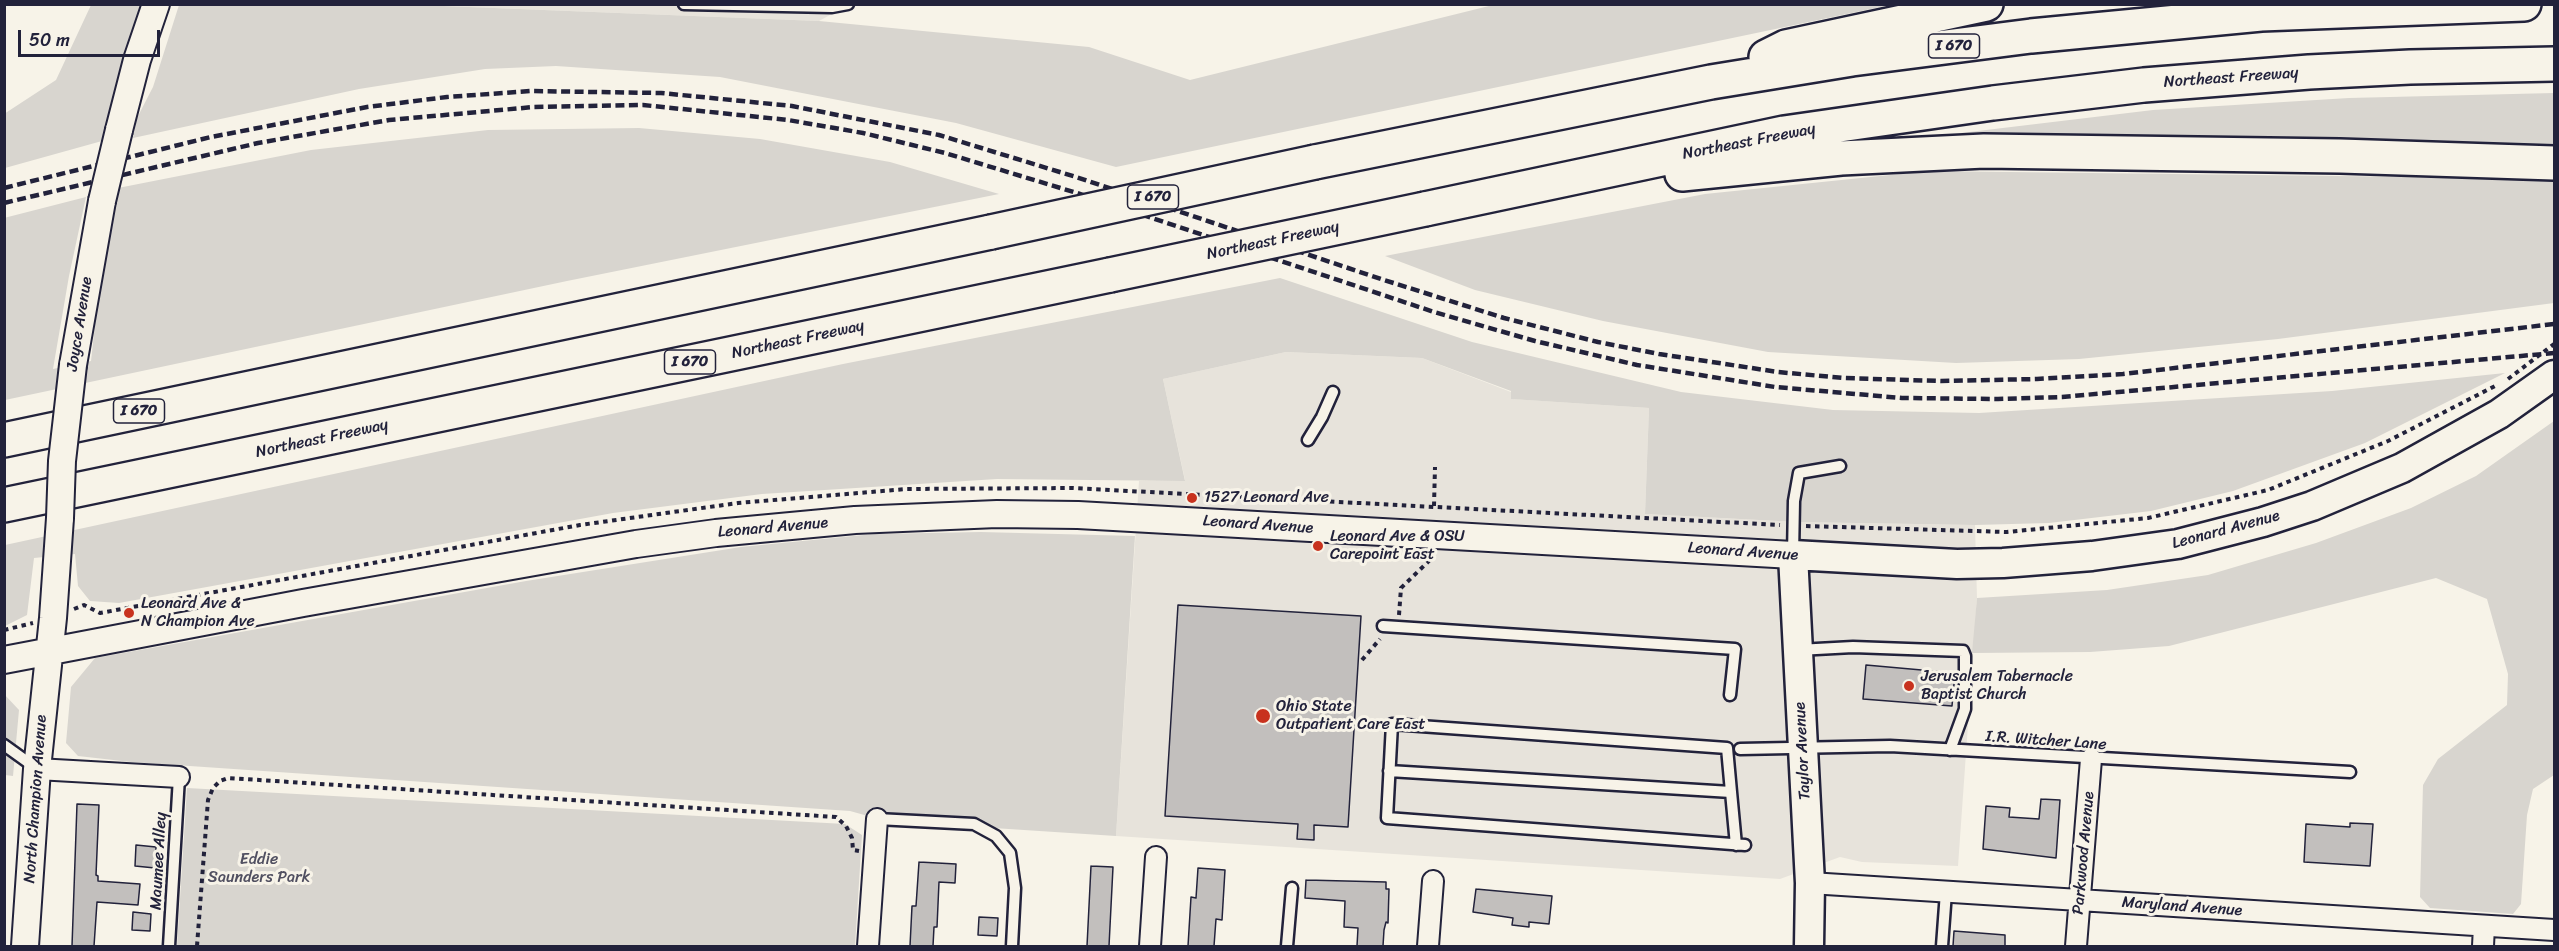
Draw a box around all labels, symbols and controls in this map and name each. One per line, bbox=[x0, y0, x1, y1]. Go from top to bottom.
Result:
scale bar bbox=[21, 18, 164, 56]
text: 50 m bbox=[29, 24, 70, 56]
road number: I 670 bbox=[1928, 34, 1980, 58]
street label: Northeast Freeway bbox=[2163, 64, 2299, 92]
street label: Northeast Freeway bbox=[1681, 120, 1817, 164]
road number: I 670 bbox=[1128, 185, 1178, 209]
street label: Northeast Freeway bbox=[1205, 218, 1341, 264]
street label: Joyce Avenue bbox=[63, 275, 97, 373]
street label: Northeast Freeway bbox=[730, 317, 866, 363]
road number: I 670 bbox=[664, 350, 716, 374]
road number: I 670 bbox=[114, 399, 164, 423]
street label: Northeast Freeway bbox=[254, 416, 390, 462]
place label: 1527 Leonard Ave bbox=[1204, 488, 1329, 508]
marker: 1527 Leonard Ave bbox=[1185, 491, 1199, 505]
street label: Leonard Avenue bbox=[2170, 506, 2282, 554]
street label: Leonard Avenue bbox=[1202, 512, 1314, 538]
street label: Leonard Avenue bbox=[717, 514, 829, 542]
place label: Leonard Ave & OSU Carepoint East bbox=[1330, 527, 1465, 565]
marker: Leonard Ave & OSU Carepoint East bbox=[1311, 539, 1325, 553]
street label: Leonard Avenue bbox=[1687, 539, 1799, 565]
place label: Leonard Ave & N Champion Ave bbox=[141, 594, 255, 632]
marker: Leonard Ave & N Champion Ave bbox=[122, 606, 136, 620]
place label: Jerusalem Tabernacle Baptist Church bbox=[1921, 667, 2073, 705]
marker: Jerusalem Tabernacle Baptist Church bbox=[1902, 679, 1916, 693]
place label: Ohio State Outpatient Care East bbox=[1276, 697, 1426, 735]
street label: Taylor Avenue bbox=[1791, 701, 1815, 801]
marker: Ohio State Outpatient Care East bbox=[1254, 707, 1272, 725]
street label: North Champion Avenue bbox=[21, 714, 51, 884]
street label: I.R. Witcher Lane bbox=[1985, 727, 2107, 755]
street label: Parkwood Avenue bbox=[2069, 791, 2099, 915]
street label: Maumee Alley bbox=[147, 812, 171, 910]
park label: Eddie Saunders Park bbox=[208, 850, 310, 888]
street label: Maryland Avenue bbox=[2121, 893, 2243, 921]

